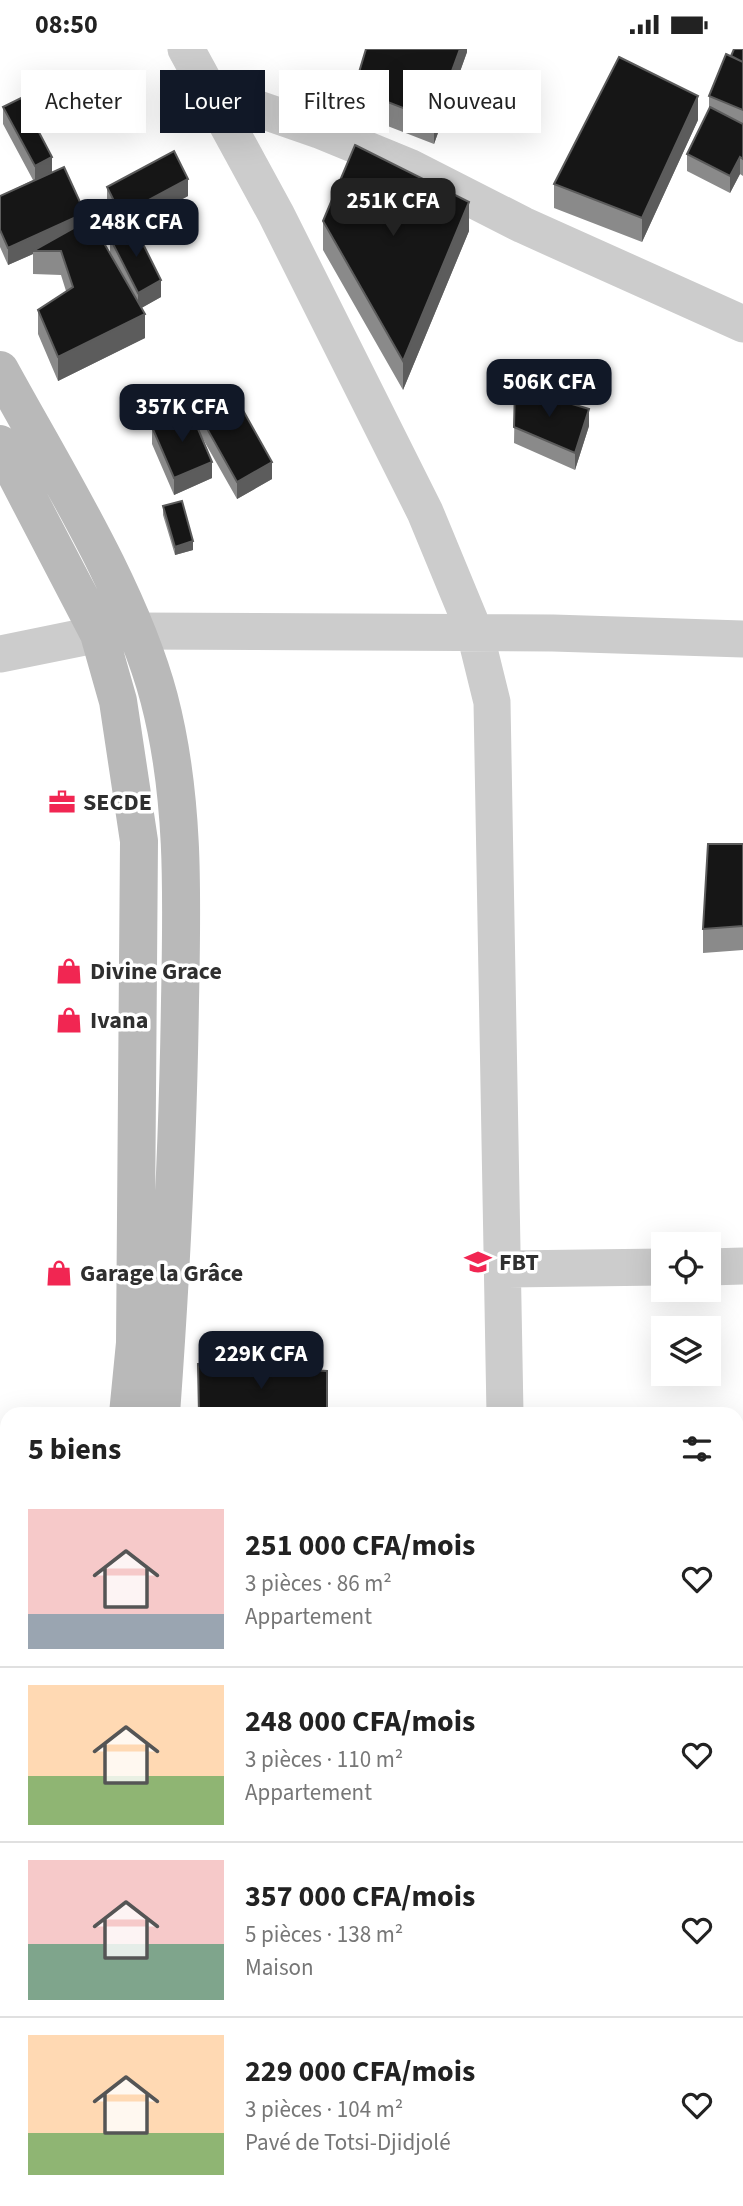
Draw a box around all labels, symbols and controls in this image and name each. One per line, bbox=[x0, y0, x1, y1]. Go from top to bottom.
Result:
text: 08:50 bbox=[35, 6, 98, 43]
chip: Acheter bbox=[21, 70, 146, 133]
chip: Louer bbox=[160, 70, 265, 133]
chip: Filtres bbox=[279, 70, 389, 133]
chip: Nouveau bbox=[403, 70, 541, 133]
pin: 251K CFA bbox=[321, 179, 465, 238]
text: 251K CFA bbox=[347, 184, 439, 217]
pin: 248K CFA bbox=[64, 199, 208, 259]
text: 248K CFA bbox=[90, 205, 182, 238]
pin: 506K CFA bbox=[477, 359, 621, 419]
text: 506K CFA bbox=[503, 365, 595, 398]
pin: 357K CFA bbox=[110, 385, 254, 444]
text: 357K CFA bbox=[136, 390, 228, 423]
place label: SECDE bbox=[83, 785, 152, 820]
office icon: SECDE bbox=[47, 787, 77, 817]
place label: Divine Grace bbox=[90, 954, 222, 989]
shop icon: Divine Grace bbox=[54, 956, 84, 986]
place label: Ivana bbox=[90, 1003, 148, 1038]
shop icon: Ivana bbox=[54, 1005, 84, 1035]
map controls bbox=[651, 1232, 721, 1386]
button: locate bbox=[651, 1232, 721, 1302]
place label: FBT bbox=[499, 1245, 539, 1280]
school or university icon: FBT bbox=[463, 1247, 493, 1277]
place label: Garage la Grâce bbox=[80, 1256, 243, 1291]
shop icon: Garage la Grâce bbox=[44, 1258, 74, 1288]
button: layers bbox=[651, 1316, 721, 1386]
pin: 229K CFA bbox=[189, 1331, 333, 1391]
text: 229K CFA bbox=[215, 1337, 307, 1370]
text: 5 biens bbox=[28, 1428, 121, 1471]
icon: filters bbox=[678, 1430, 716, 1468]
text: 251 000 CFA/mois bbox=[245, 1524, 475, 1567]
icon: home bbox=[84, 1537, 168, 1621]
icon: heart bbox=[678, 1560, 716, 1598]
text: 3 pièces · 86 m² bbox=[245, 1567, 392, 1600]
text: Appartement bbox=[245, 1600, 372, 1633]
text: 248 000 CFA/mois bbox=[245, 1700, 475, 1743]
icon: home bbox=[84, 1713, 168, 1797]
icon: heart bbox=[678, 1736, 716, 1774]
text: 3 pièces · 110 m² bbox=[245, 1743, 403, 1776]
text: Appartement bbox=[245, 1776, 372, 1809]
text: 357 000 CFA/mois bbox=[245, 1875, 475, 1918]
icon: home bbox=[84, 1888, 168, 1972]
icon: heart bbox=[678, 1911, 716, 1949]
text: 5 pièces · 138 m² bbox=[245, 1918, 403, 1951]
text: Maison bbox=[245, 1951, 314, 1984]
text: 229 000 CFA/mois bbox=[245, 2050, 475, 2093]
icon: home bbox=[84, 2063, 168, 2147]
icon: heart bbox=[678, 2086, 716, 2124]
text: 3 pièces · 104 m² bbox=[245, 2093, 403, 2126]
text: Pavé de Totsi-Djidjolé bbox=[245, 2126, 451, 2159]

